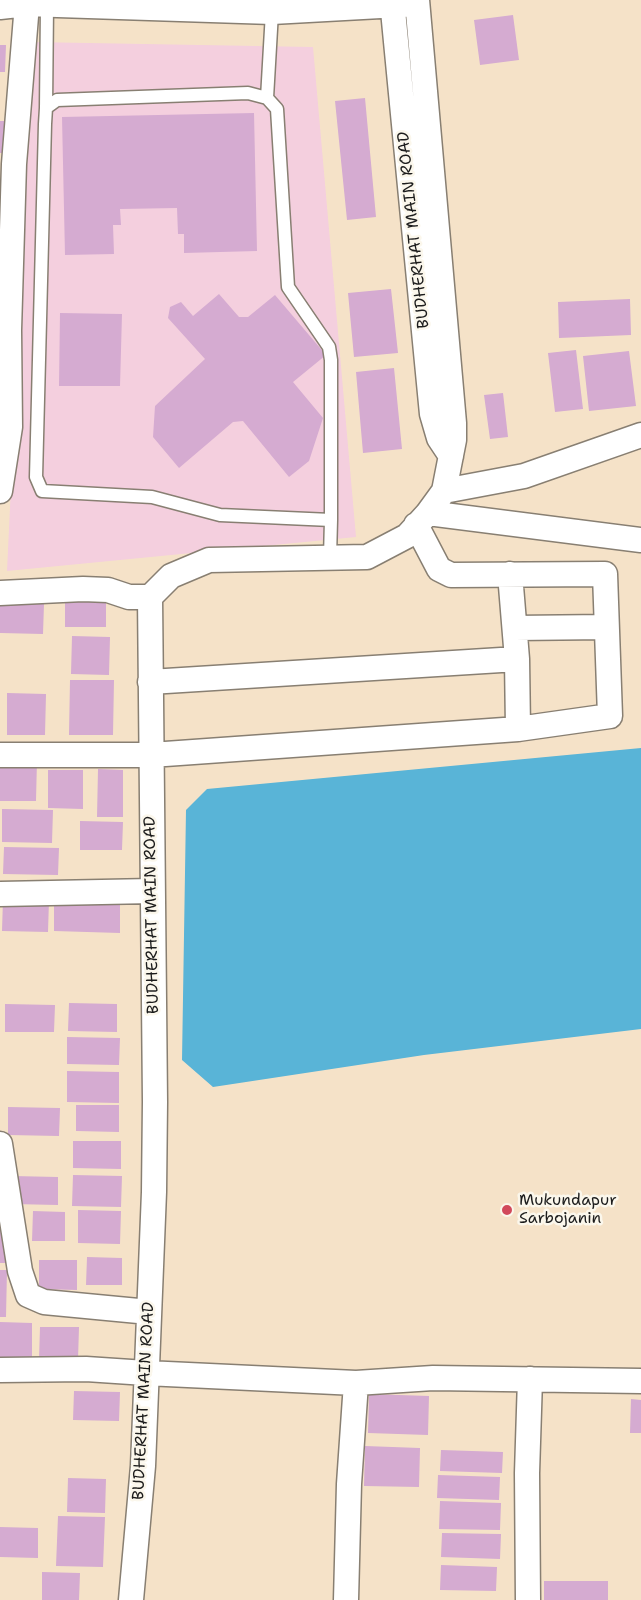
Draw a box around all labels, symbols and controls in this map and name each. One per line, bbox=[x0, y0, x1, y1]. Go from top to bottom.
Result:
street label: BUDHERHAT MAIN ROAD bbox=[394, 130, 434, 330]
street label: BUDHERHAT MAIN ROAD bbox=[141, 816, 163, 1014]
place label: Mukundapur Sarbojanin bbox=[519, 1191, 617, 1229]
marker: Mukundapur Sarbojanin bbox=[500, 1203, 514, 1217]
street label: BUDHERHAT MAIN ROAD bbox=[129, 1302, 159, 1500]

